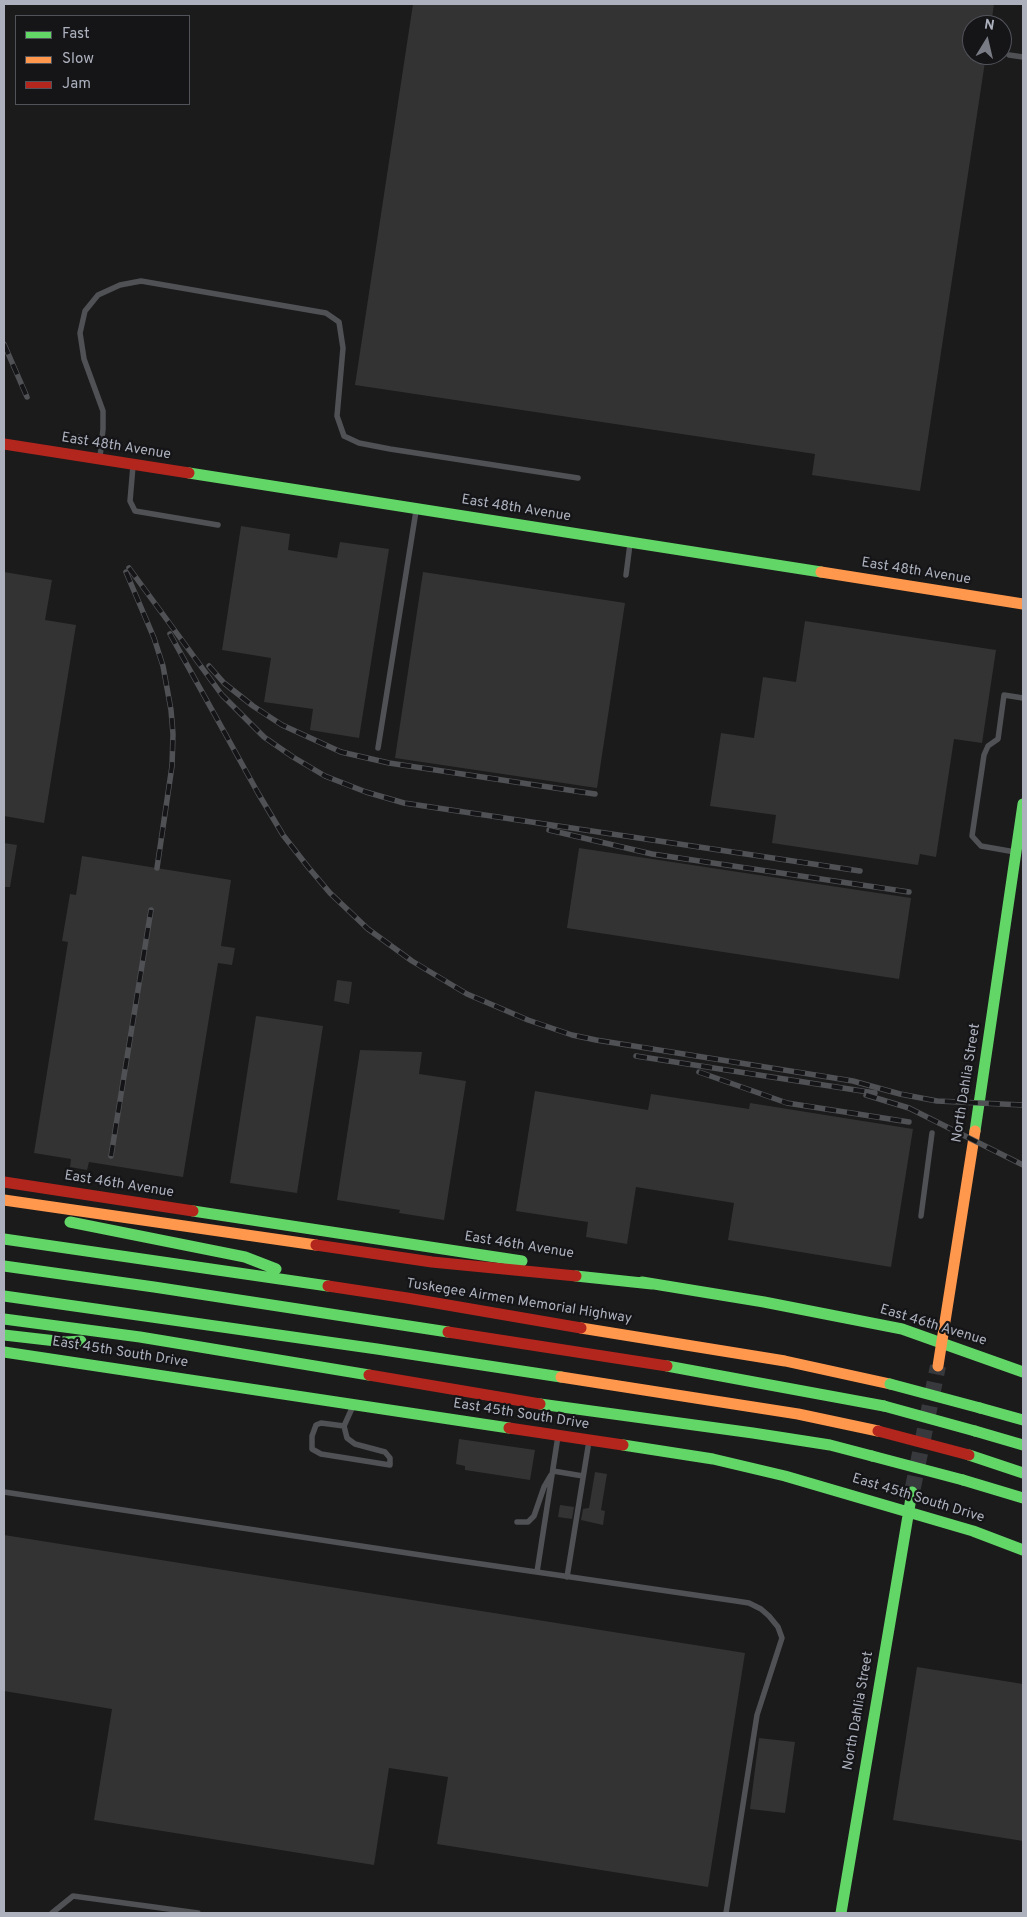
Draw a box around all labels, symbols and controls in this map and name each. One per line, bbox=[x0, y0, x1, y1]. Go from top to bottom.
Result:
legend bbox=[15, 15, 190, 105]
north arrow bbox=[962, 15, 1012, 65]
text: N bbox=[983, 16, 996, 35]
text: Fast bbox=[62, 25, 90, 44]
text: Slow bbox=[62, 50, 94, 69]
text: Jam bbox=[62, 75, 91, 94]
street label: East 48th Avenue bbox=[60, 430, 172, 464]
street label: East 48th Avenue bbox=[460, 492, 572, 526]
street label: East 48th Avenue bbox=[860, 555, 972, 589]
street label: North Dahlia Street bbox=[949, 1022, 985, 1144]
street label: East 46th Avenue bbox=[63, 1168, 175, 1202]
street label: East 46th Avenue bbox=[463, 1229, 575, 1263]
street label: Tuskegee Airmen Memorial Highway bbox=[405, 1276, 633, 1328]
street label: East 46th Avenue bbox=[878, 1302, 988, 1350]
street label: East 45th South Drive bbox=[51, 1334, 189, 1372]
street label: East 45th South Drive bbox=[452, 1396, 590, 1434]
street label: East 45th South Drive bbox=[850, 1471, 986, 1527]
street label: North Dahlia Street bbox=[840, 1650, 878, 1772]

